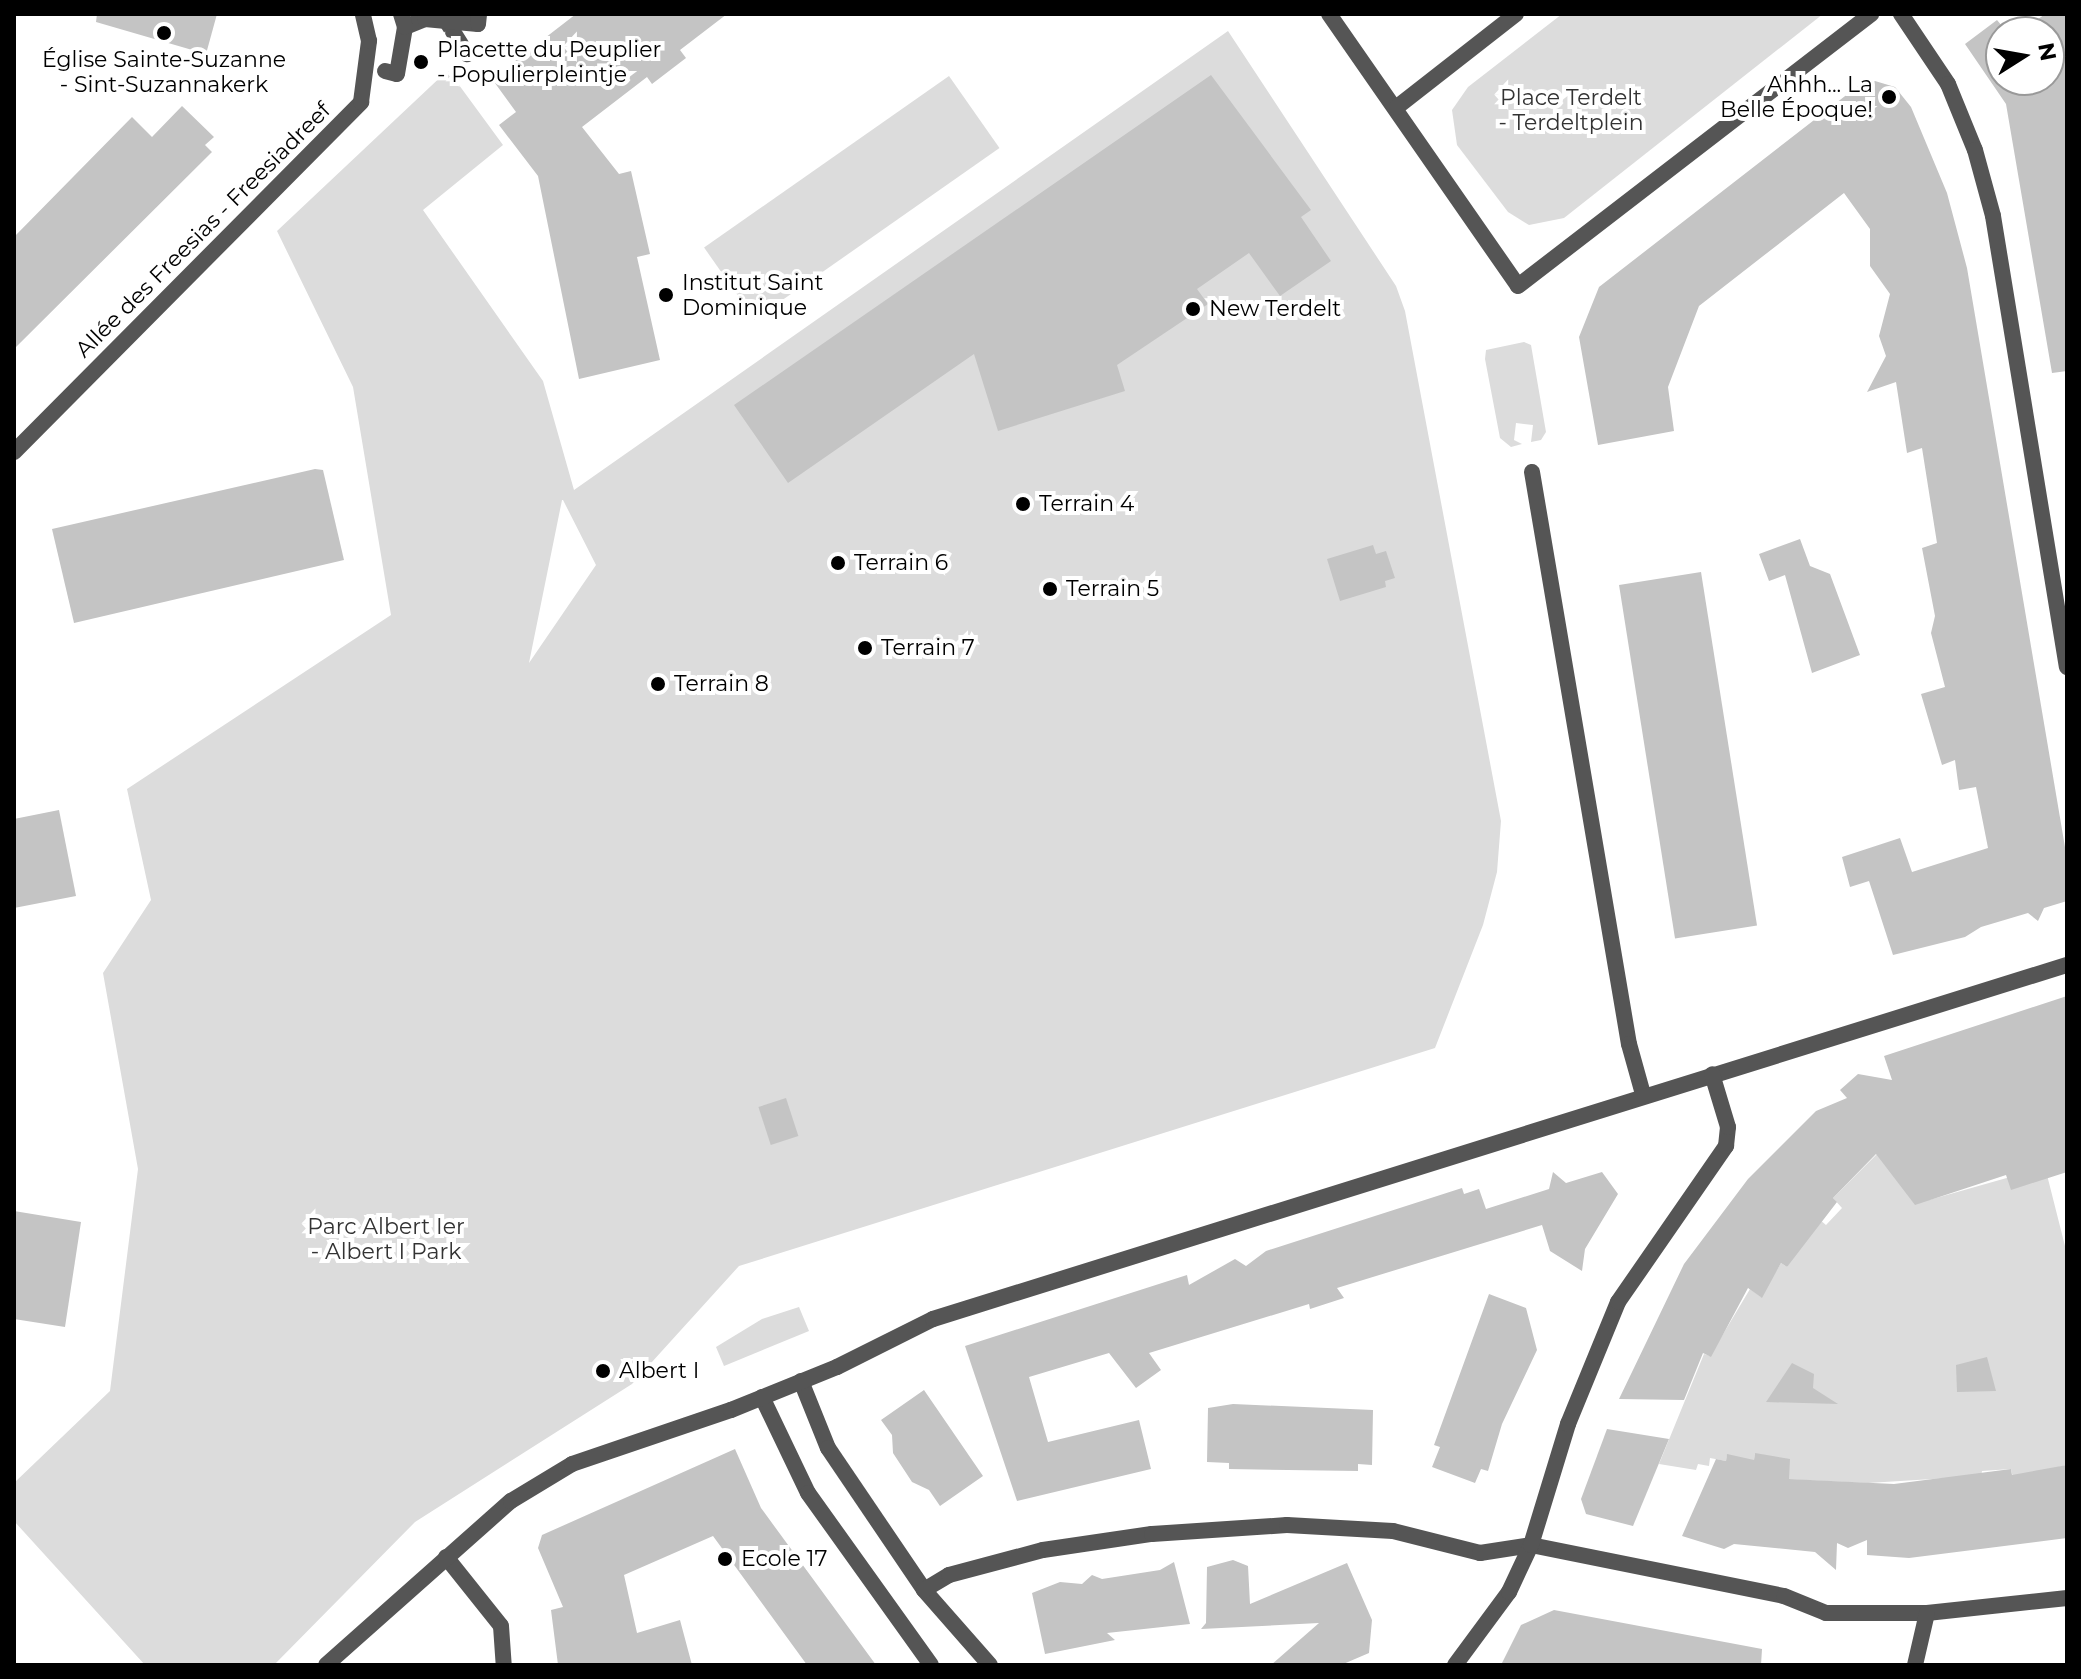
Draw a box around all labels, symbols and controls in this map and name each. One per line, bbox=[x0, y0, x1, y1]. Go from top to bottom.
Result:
north arrow bbox=[1985, 16, 2065, 96]
marker: Église Sainte-Suzanne - Sint-Suzannakerk bbox=[155, 24, 173, 42]
place label: Placette du Peuplier - Populierpleintje bbox=[437, 36, 661, 88]
text: N bbox=[2032, 40, 2062, 63]
place label: Église Sainte-Suzanne - Sint-Suzannakerk bbox=[42, 46, 286, 98]
marker: Placette du Peuplier - Populierpleintje bbox=[412, 53, 430, 71]
place label: Ahhh... La Belle Époque! bbox=[1720, 71, 1873, 122]
park label: Place Terdelt - Terdeltplein bbox=[1498, 84, 1644, 136]
marker: Ahhh... La Belle Époque! bbox=[1880, 88, 1898, 106]
street label: Allée des Freesias - Freesiadreef bbox=[70, 97, 336, 363]
place label: Institut Saint Dominique bbox=[682, 269, 824, 320]
marker: Institut Saint Dominique bbox=[657, 286, 675, 304]
place label: New Terdelt bbox=[1209, 296, 1341, 322]
marker: New Terdelt bbox=[1184, 300, 1202, 318]
place label: Terrain 4 bbox=[1039, 491, 1134, 517]
marker: Terrain 4 bbox=[1014, 495, 1032, 513]
place label: Terrain 6 bbox=[854, 550, 948, 576]
marker: Terrain 6 bbox=[829, 554, 847, 572]
place label: Terrain 5 bbox=[1066, 576, 1159, 602]
marker: Terrain 5 bbox=[1041, 580, 1059, 598]
place label: Terrain 7 bbox=[881, 635, 975, 661]
marker: Terrain 7 bbox=[856, 639, 874, 657]
place label: Terrain 8 bbox=[674, 671, 769, 697]
marker: Terrain 8 bbox=[649, 675, 667, 693]
park label: Parc Albert Ier - Albert I Park bbox=[307, 1213, 465, 1264]
place label: Albert I bbox=[619, 1358, 699, 1384]
marker: Albert I bbox=[594, 1362, 612, 1380]
place label: Ecole 17 bbox=[741, 1546, 827, 1572]
marker: Ecole 17 bbox=[716, 1550, 734, 1568]

